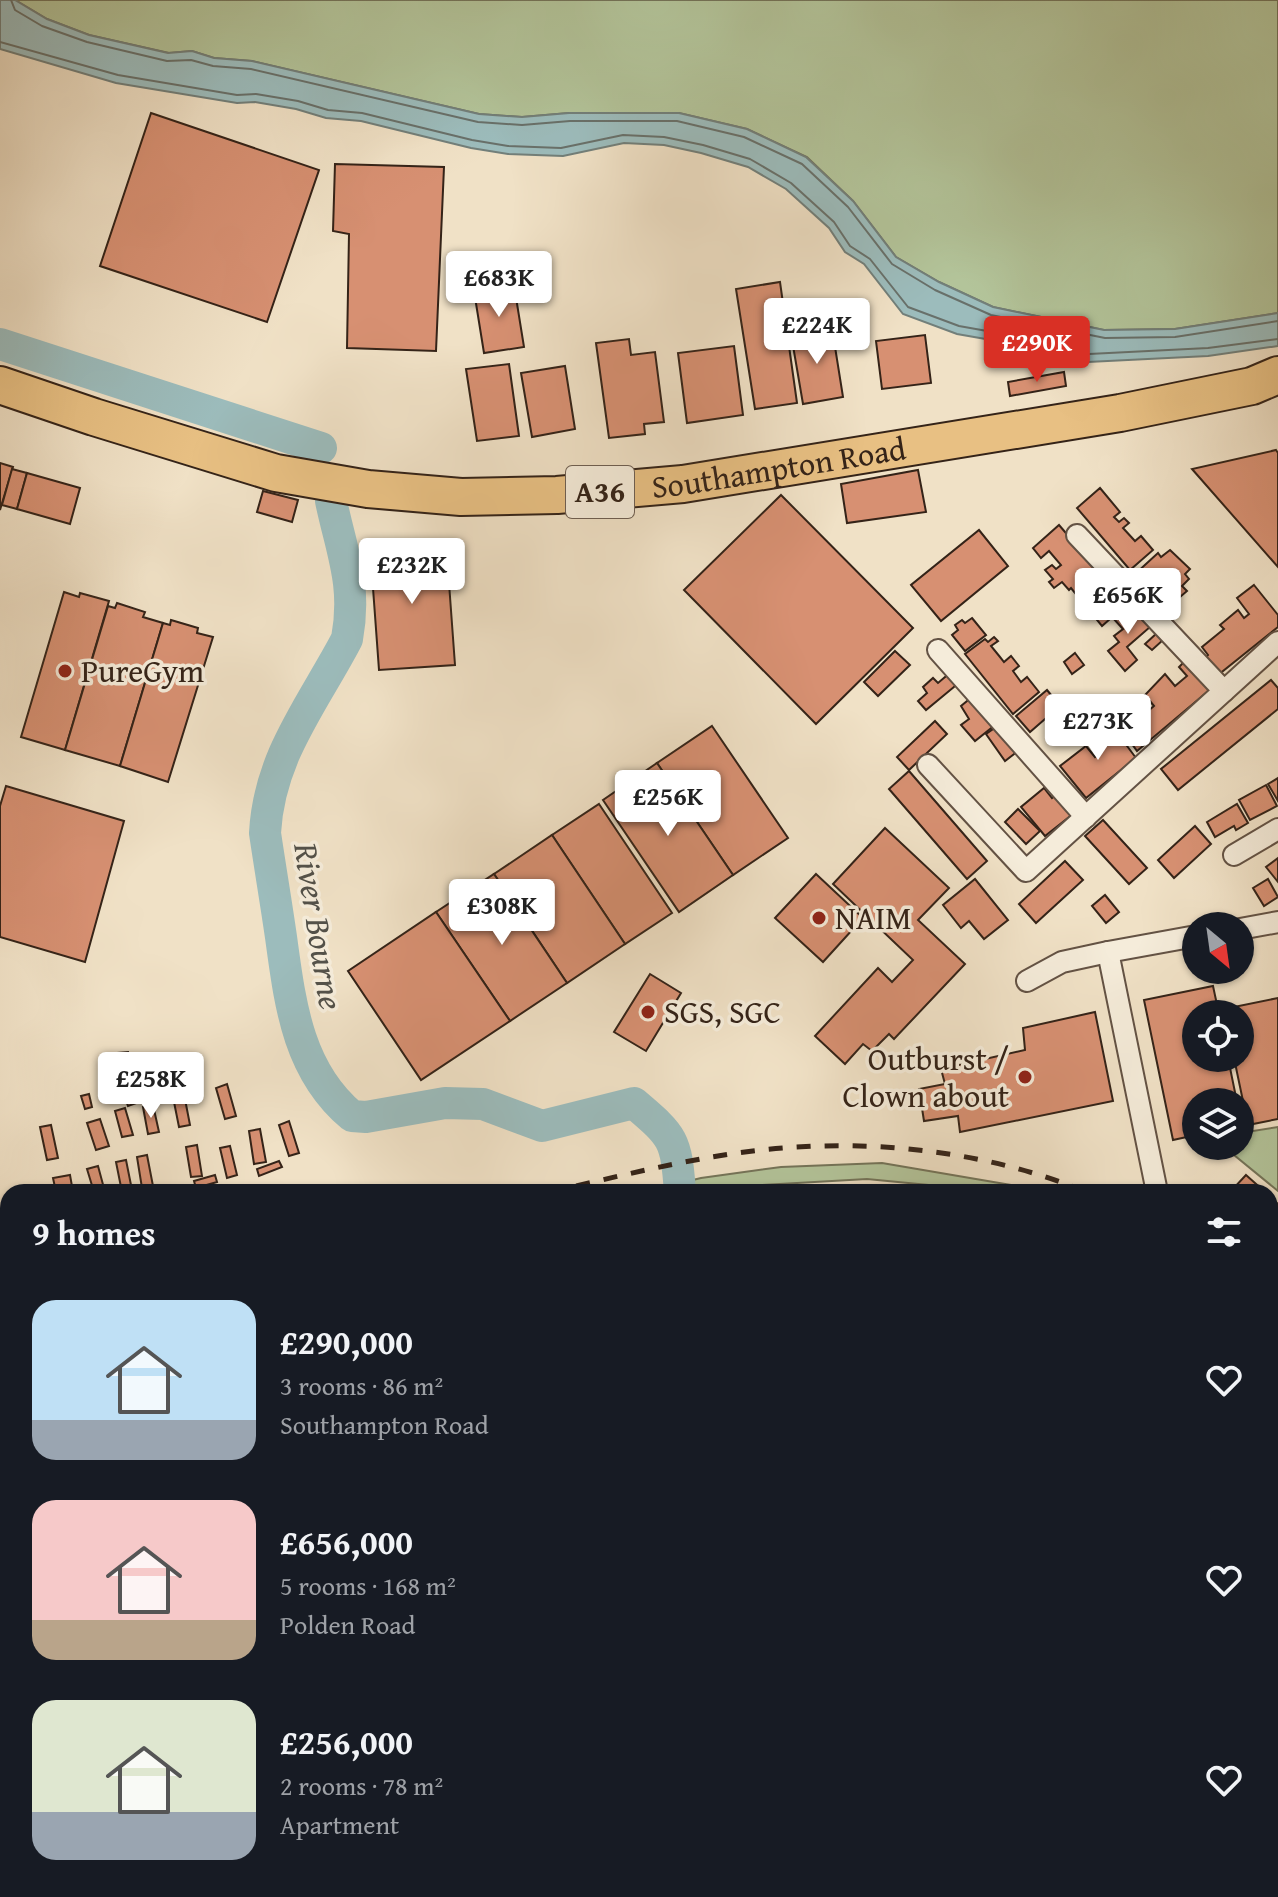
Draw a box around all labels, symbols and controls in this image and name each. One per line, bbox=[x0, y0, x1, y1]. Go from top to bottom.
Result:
pin: £683K bbox=[443, 251, 555, 319]
text: £683K bbox=[464, 257, 534, 296]
pin: £224K bbox=[761, 298, 873, 366]
text: £224K bbox=[782, 304, 852, 343]
pin: £290K bbox=[981, 316, 1093, 384]
text: £290K bbox=[1002, 322, 1072, 361]
street label: Southampton Road bbox=[650, 424, 909, 510]
road number: A36 bbox=[566, 466, 634, 518]
pin: £232K bbox=[356, 538, 468, 606]
text: £232K bbox=[377, 544, 447, 583]
pin: £656K bbox=[1072, 568, 1184, 636]
text: £656K bbox=[1093, 574, 1163, 613]
place label: PureGym bbox=[81, 647, 204, 694]
marker: PureGym bbox=[56, 662, 74, 680]
pin: £273K bbox=[1042, 694, 1154, 762]
text: £273K bbox=[1063, 700, 1133, 739]
pin: £256K bbox=[612, 770, 724, 838]
text: £256K bbox=[633, 776, 703, 815]
water label: River Bourne bbox=[282, 838, 357, 1013]
pin: £308K bbox=[446, 879, 558, 947]
text: £308K bbox=[467, 885, 537, 924]
place label: NAIM bbox=[835, 894, 911, 941]
marker: NAIM bbox=[810, 909, 828, 927]
north arrow bbox=[1182, 912, 1254, 984]
map controls bbox=[1182, 912, 1254, 1160]
place label: SGS, SGC bbox=[664, 988, 781, 1035]
button: locate bbox=[1182, 1000, 1254, 1072]
marker: SGS, SGC bbox=[639, 1003, 657, 1021]
place label: Outburst / Clown about bbox=[842, 1035, 1009, 1119]
pin: £258K bbox=[95, 1052, 207, 1120]
text: £258K bbox=[116, 1058, 186, 1097]
marker: Outburst / Clown about bbox=[1016, 1068, 1034, 1086]
button: layers bbox=[1182, 1088, 1254, 1160]
text: 9 homes bbox=[32, 1208, 156, 1257]
icon: filters bbox=[1202, 1210, 1246, 1254]
text: £290,000 bbox=[280, 1317, 413, 1366]
icon: home bbox=[96, 1332, 192, 1428]
icon: heart bbox=[1202, 1358, 1246, 1402]
text: 3 rooms · 86 m² bbox=[280, 1366, 443, 1405]
text: Southampton Road bbox=[280, 1405, 489, 1444]
text: £656,000 bbox=[280, 1517, 413, 1566]
icon: home bbox=[96, 1532, 192, 1628]
icon: heart bbox=[1202, 1558, 1246, 1602]
text: 5 rooms · 168 m² bbox=[280, 1566, 456, 1605]
text: Polden Road bbox=[280, 1605, 415, 1644]
text: £256,000 bbox=[280, 1717, 413, 1766]
icon: home bbox=[96, 1732, 192, 1828]
icon: heart bbox=[1202, 1758, 1246, 1802]
text: 2 rooms · 78 m² bbox=[280, 1766, 443, 1805]
text: Apartment bbox=[280, 1805, 399, 1844]

